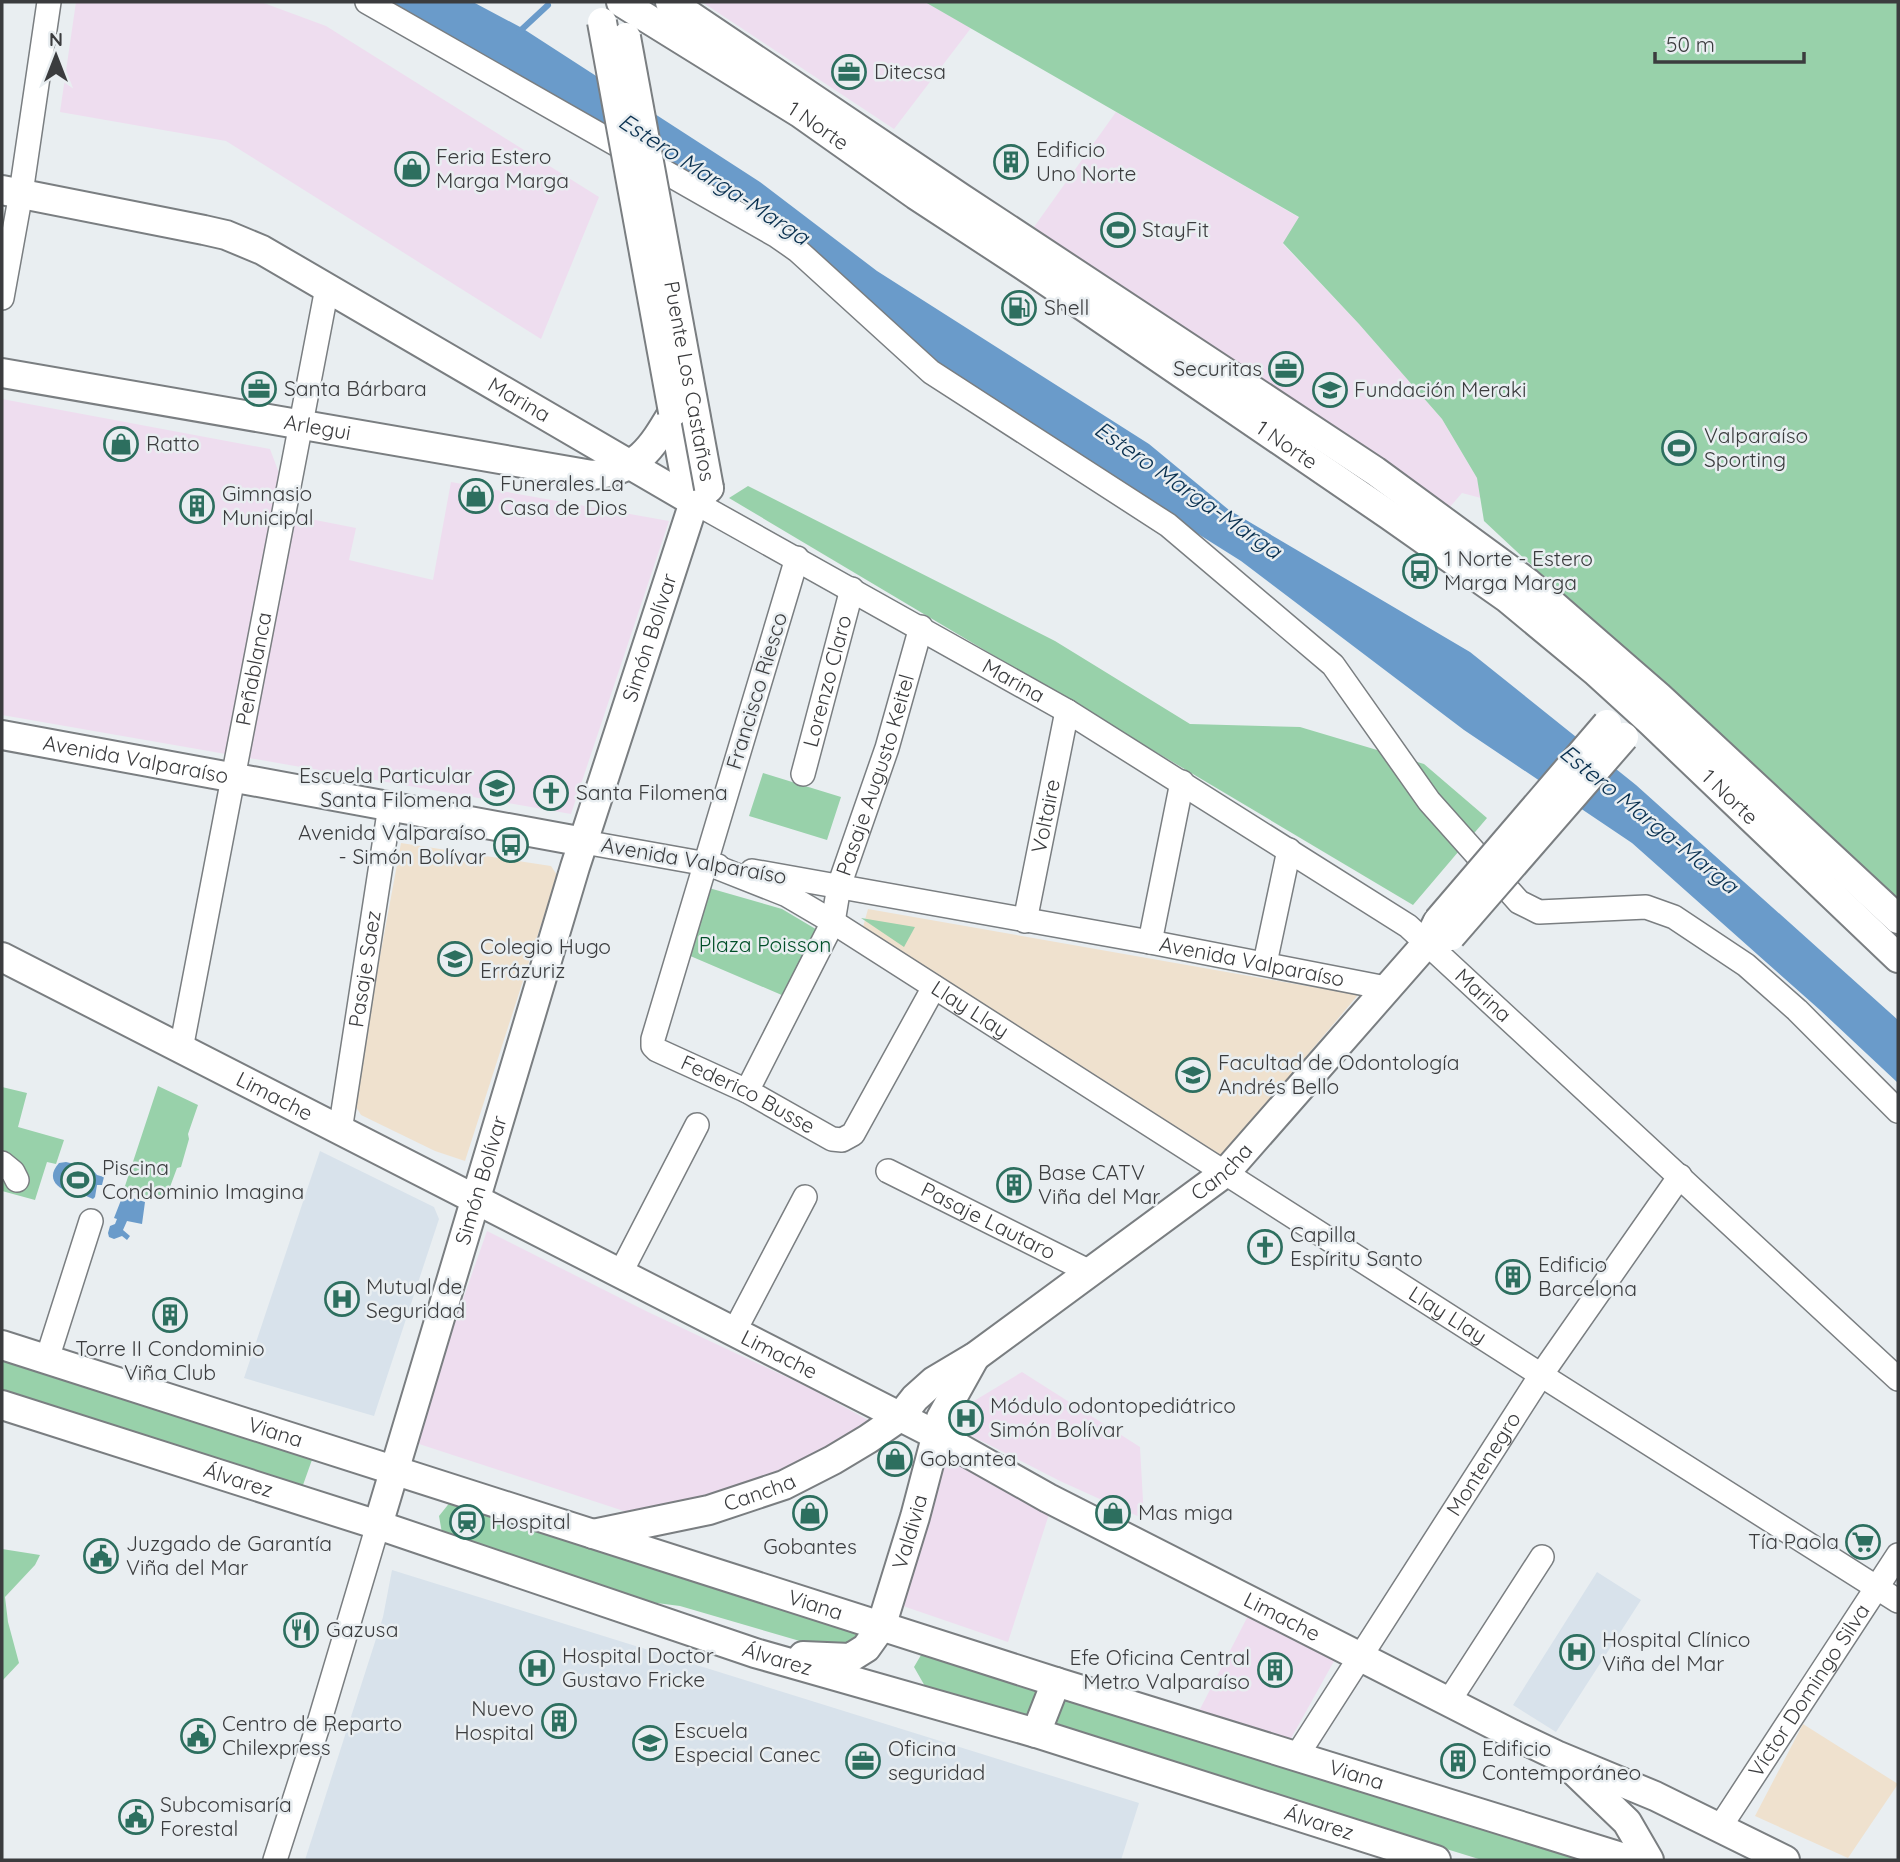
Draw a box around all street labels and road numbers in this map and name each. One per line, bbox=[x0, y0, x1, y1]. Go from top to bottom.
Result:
street label: 1 Norte bbox=[784, 95, 854, 155]
street label: Puente Los Castaños bbox=[659, 279, 722, 483]
street label: Marina bbox=[484, 371, 555, 427]
street label: Arlegui bbox=[282, 408, 353, 445]
street label: 1 Norte bbox=[1252, 414, 1323, 474]
street label: Simón Bolívar bbox=[616, 570, 682, 705]
street label: Francisco Riesco bbox=[720, 609, 792, 772]
street label: Peñablanca bbox=[229, 610, 277, 728]
street label: Lorenzo Claro bbox=[797, 612, 857, 750]
street label: Marina bbox=[978, 652, 1050, 708]
street label: Pasaje Augusto Keitel bbox=[830, 671, 919, 879]
street label: Avenida Valparaíso bbox=[41, 729, 231, 788]
street label: 1 Norte bbox=[1697, 763, 1764, 830]
street label: Voltaire bbox=[1025, 777, 1065, 855]
street label: Avenida Valparaíso bbox=[599, 831, 789, 889]
street label: Pasaje Saez bbox=[342, 909, 386, 1029]
street label: Avenida Valparaíso bbox=[1157, 930, 1347, 992]
street label: Marina bbox=[1450, 962, 1517, 1027]
street label: Llay Llay bbox=[927, 974, 1014, 1043]
street label: Federico Busse bbox=[677, 1049, 820, 1139]
street label: Limache bbox=[232, 1065, 317, 1126]
street label: Simón Bolívar bbox=[449, 1112, 512, 1248]
street label: Cancha bbox=[1185, 1137, 1257, 1206]
street label: Pasaje Lautaro bbox=[917, 1176, 1060, 1265]
street label: Llay Llay bbox=[1404, 1280, 1492, 1349]
street label: Limache bbox=[737, 1324, 822, 1384]
street label: Montenegro bbox=[1440, 1407, 1526, 1520]
street label: Viana bbox=[245, 1411, 306, 1452]
street label: Álvarez bbox=[201, 1456, 276, 1503]
street label: Cancha bbox=[720, 1467, 800, 1516]
street label: Valdivia bbox=[886, 1492, 932, 1572]
street label: Viana bbox=[785, 1583, 846, 1625]
street label: Limache bbox=[1240, 1586, 1325, 1646]
street label: Víctor Domingo Silva bbox=[1742, 1598, 1875, 1782]
street label: Álvarez bbox=[739, 1636, 815, 1681]
street label: Viana bbox=[1326, 1753, 1387, 1795]
street label: Álvarez bbox=[1281, 1799, 1357, 1845]

